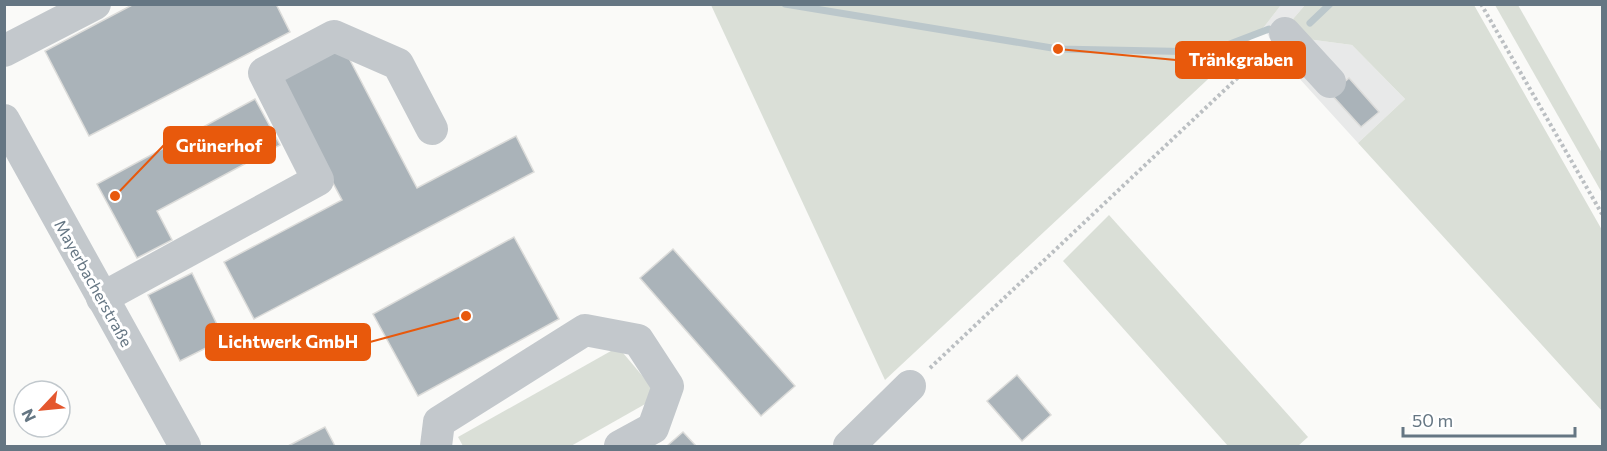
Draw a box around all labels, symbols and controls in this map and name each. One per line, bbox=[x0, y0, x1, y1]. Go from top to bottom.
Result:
callout: Tränkgraben bbox=[1176, 42, 1305, 78]
text: Tränkgraben bbox=[1188, 48, 1294, 70]
callout: Grünerhof bbox=[164, 127, 275, 163]
text: Grünerhof bbox=[176, 134, 263, 156]
street label: Mayerbacherstraße bbox=[51, 216, 137, 350]
callout: Lichtwerk GmbH bbox=[206, 324, 370, 360]
text: Lichtwerk GmbH bbox=[218, 330, 358, 352]
north arrow bbox=[12, 379, 72, 439]
scale bar bbox=[1403, 400, 1576, 438]
text: N bbox=[17, 406, 39, 425]
text: 50 m bbox=[1412, 409, 1453, 431]

